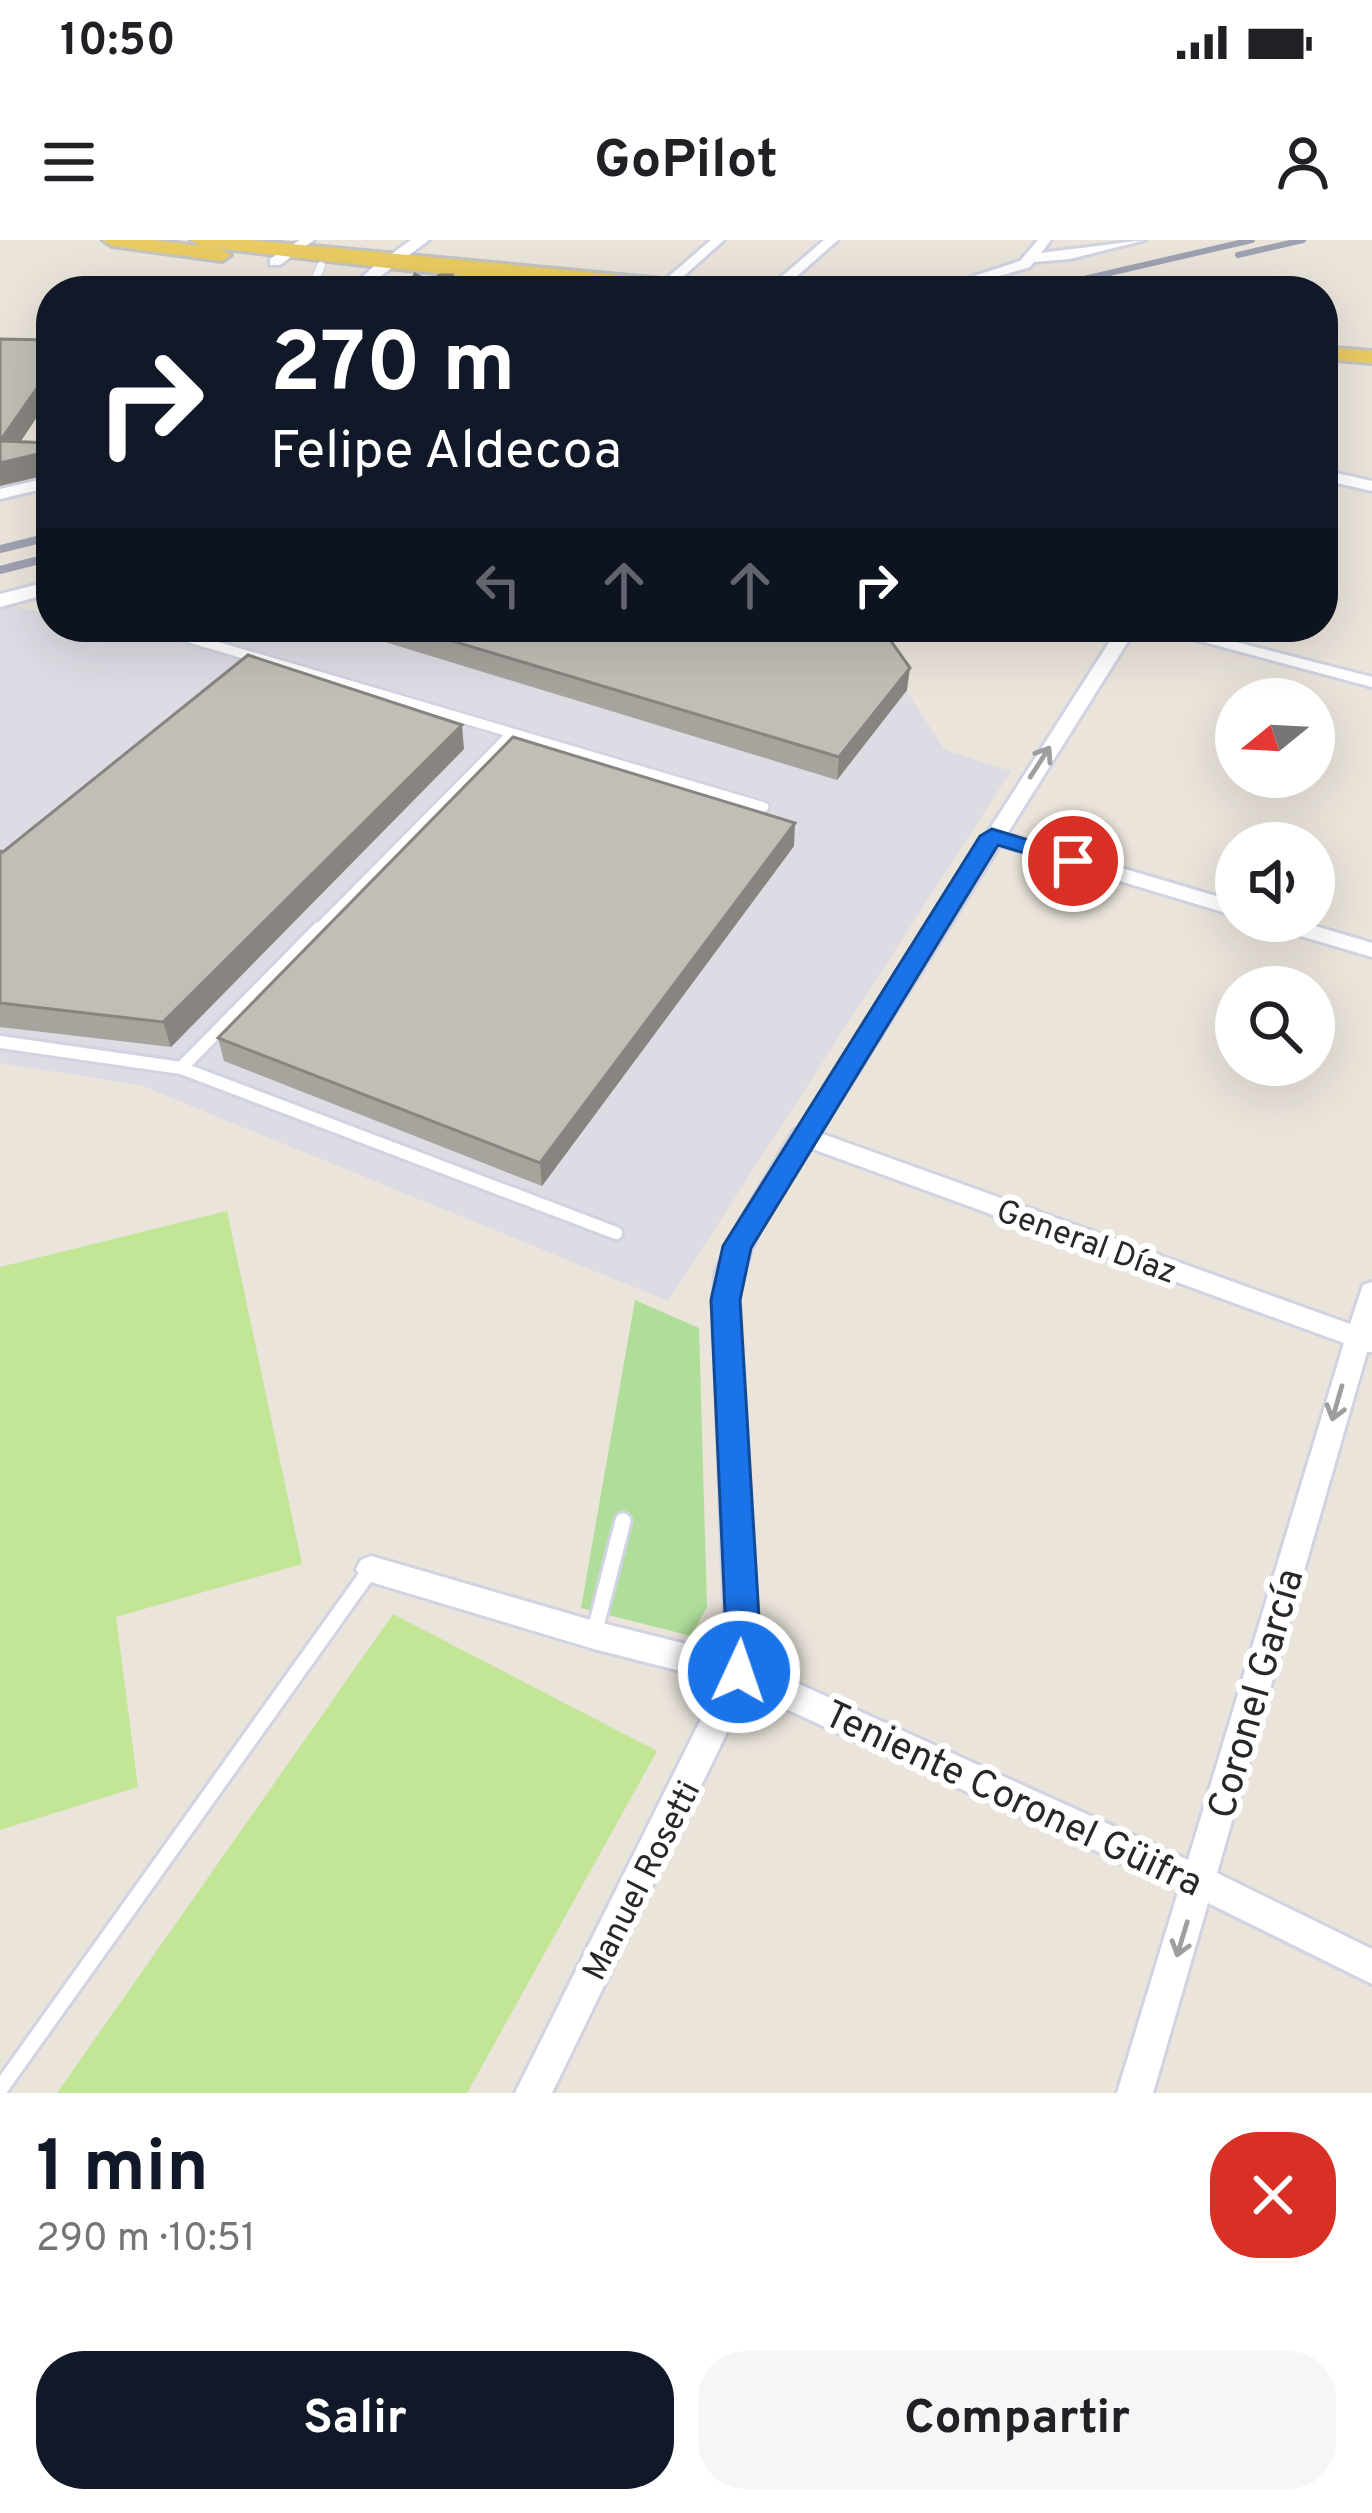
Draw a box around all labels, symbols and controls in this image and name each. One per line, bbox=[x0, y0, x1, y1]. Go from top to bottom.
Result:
text: 10:50 bbox=[60, 14, 176, 71]
text: GoPilot bbox=[594, 128, 778, 197]
icon: menu bbox=[36, 129, 102, 195]
icon: person bbox=[1270, 129, 1336, 195]
text: 270 m bbox=[270, 315, 516, 421]
icon: right bbox=[72, 324, 228, 480]
text: Felipe Aldecoa bbox=[270, 419, 622, 488]
icon: left bbox=[465, 552, 531, 618]
icon: ahead bbox=[591, 552, 657, 618]
icon: ahead bbox=[717, 552, 783, 618]
icon: right bbox=[843, 552, 909, 618]
north arrow bbox=[1215, 678, 1335, 798]
map controls bbox=[1215, 678, 1335, 1086]
one-way arrow bbox=[1028, 745, 1053, 779]
pin bbox=[1022, 810, 1124, 912]
button: sound bbox=[1215, 822, 1335, 942]
icon: arrive bbox=[1040, 828, 1106, 894]
button: search bbox=[1215, 966, 1335, 1086]
street label: General Díaz bbox=[990, 1192, 1182, 1296]
one-way arrow bbox=[1325, 1384, 1347, 1422]
street label: Coronel García bbox=[1199, 1564, 1317, 1825]
position arrow bbox=[676, 1609, 802, 1735]
street label: Teniente Coronel Güifra bbox=[815, 1692, 1209, 1910]
street label: Manuel Rosetti bbox=[575, 1775, 712, 1989]
one-way arrow bbox=[1170, 1919, 1192, 1957]
text: 1 min bbox=[36, 2125, 209, 2217]
button: close bbox=[1210, 2132, 1336, 2258]
text: 290 m · 10:51 bbox=[36, 2216, 256, 2265]
button: Salir bbox=[36, 2351, 674, 2489]
button: Compartir bbox=[698, 2351, 1336, 2489]

